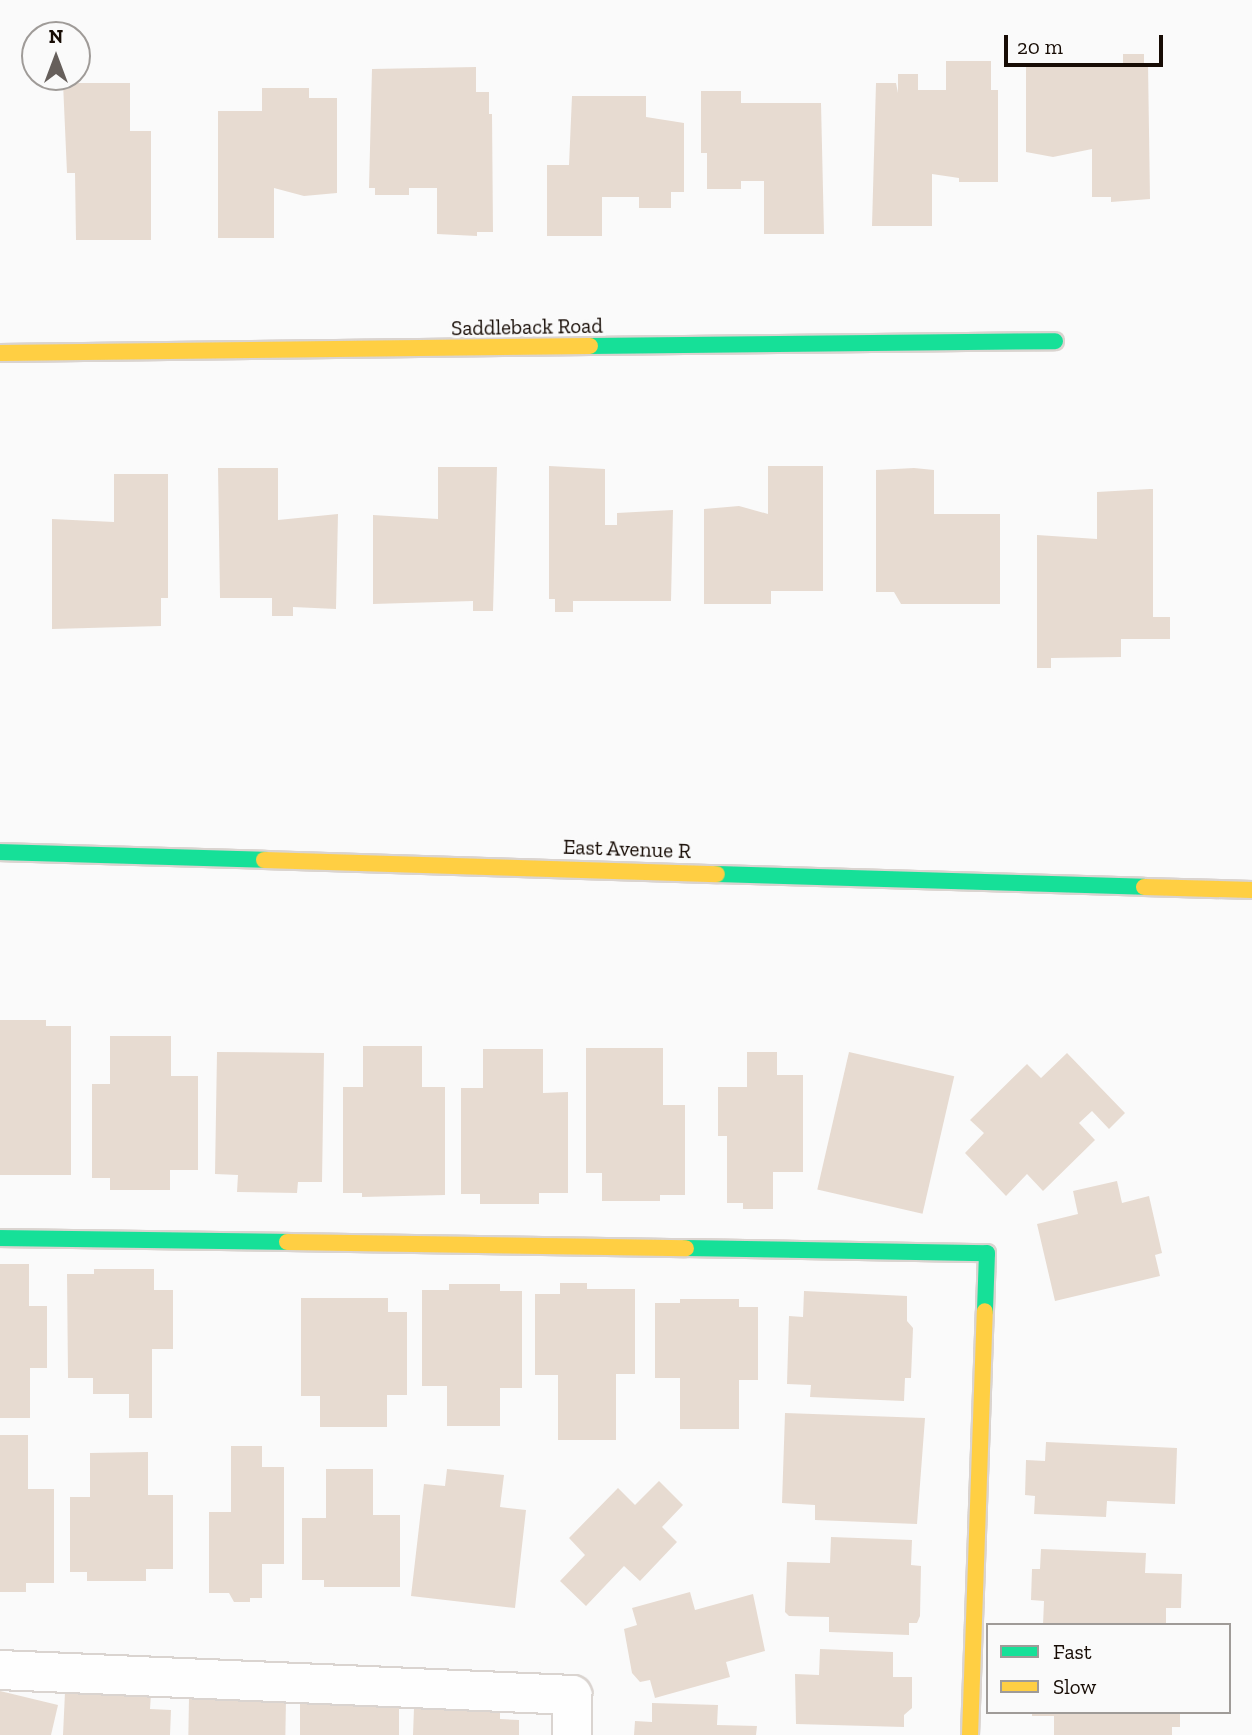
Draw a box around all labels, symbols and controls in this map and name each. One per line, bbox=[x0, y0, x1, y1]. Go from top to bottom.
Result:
north arrow bbox=[21, 21, 91, 91]
scale bar bbox=[1007, 21, 1166, 65]
text: N bbox=[49, 25, 63, 48]
text: 20 m bbox=[1017, 34, 1063, 59]
street label: Saddleback Road bbox=[451, 313, 603, 341]
street label: East Avenue R bbox=[562, 834, 692, 864]
legend bbox=[986, 1623, 1231, 1714]
text: Fast bbox=[1053, 1639, 1092, 1664]
text: Slow bbox=[1053, 1674, 1096, 1699]

